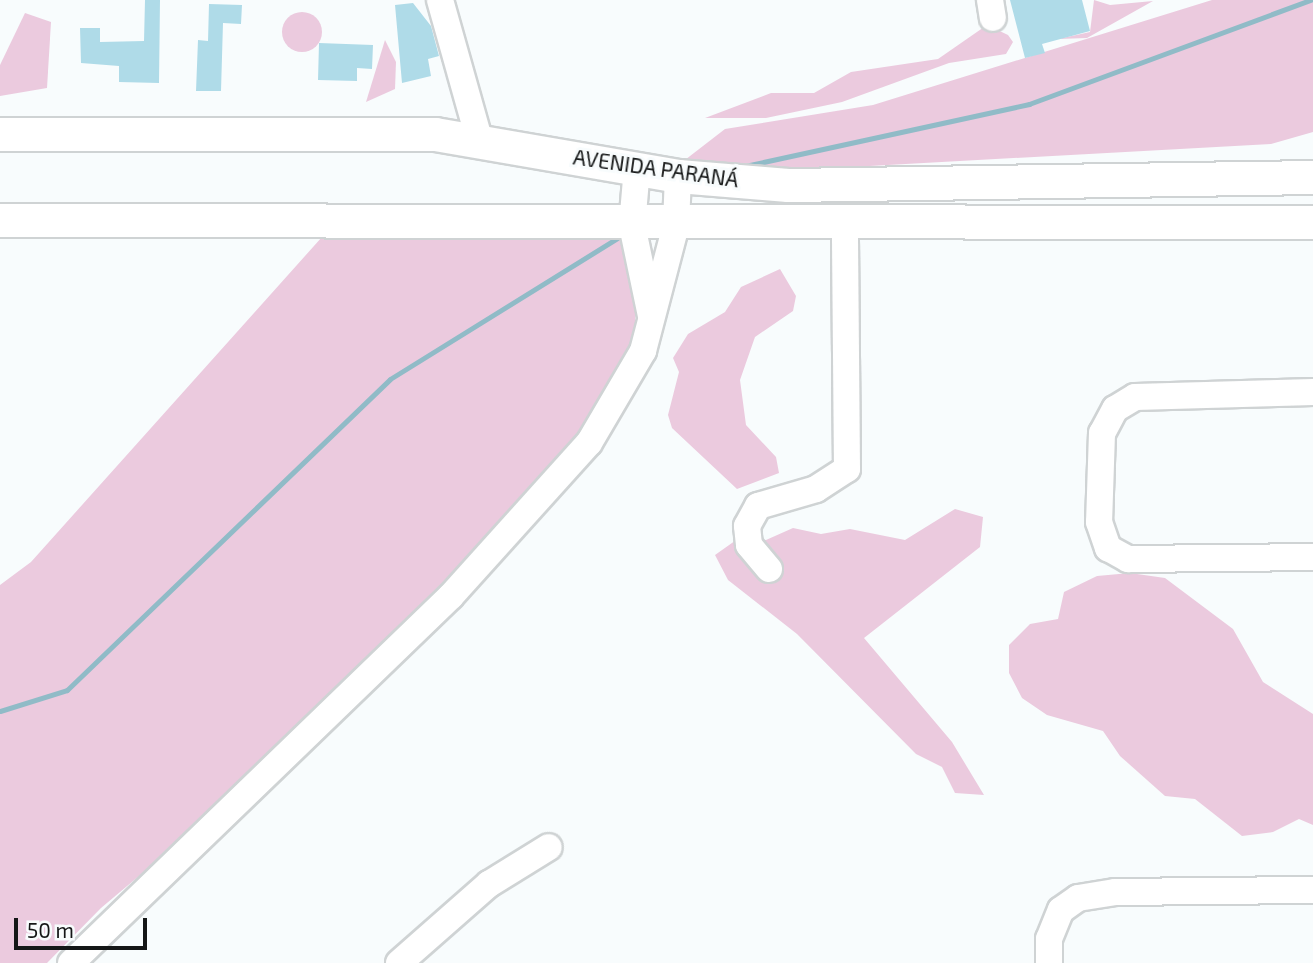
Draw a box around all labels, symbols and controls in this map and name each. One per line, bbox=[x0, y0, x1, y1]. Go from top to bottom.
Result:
street label: AVENIDA PARANÁ bbox=[571, 144, 741, 192]
scale bar bbox=[18, 904, 150, 948]
text: 50 m bbox=[27, 917, 74, 942]

